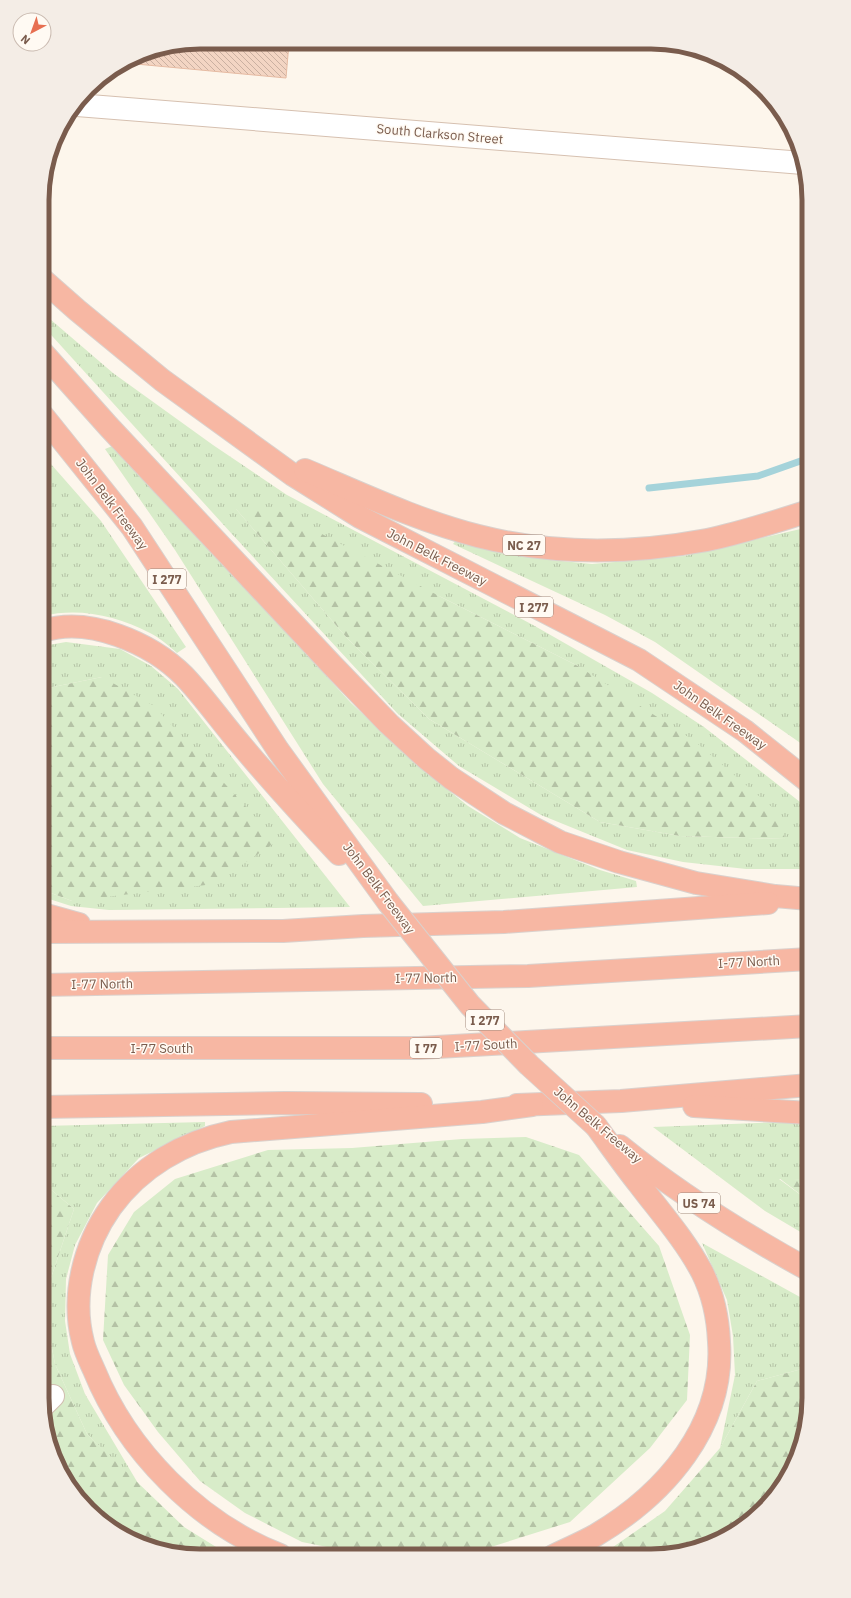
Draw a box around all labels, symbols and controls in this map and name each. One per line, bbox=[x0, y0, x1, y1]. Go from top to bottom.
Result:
north arrow bbox=[12, 12, 52, 52]
text: N bbox=[18, 32, 33, 47]
street label: South Clarkson Street bbox=[376, 120, 504, 148]
street label: John Belk Freeway bbox=[72, 455, 152, 553]
street label: John Belk Freeway bbox=[384, 524, 490, 590]
road number: NC 27 bbox=[503, 535, 545, 555]
road number: I 277 bbox=[148, 569, 186, 589]
road number: I 277 bbox=[515, 597, 553, 617]
street label: John Belk Freeway bbox=[670, 676, 770, 754]
street label: John Belk Freeway bbox=[339, 839, 419, 937]
street label: I-77 North bbox=[718, 952, 780, 972]
street label: I-77 North bbox=[395, 969, 457, 987]
street label: I-77 North bbox=[71, 975, 133, 993]
road number: I 277 bbox=[466, 1010, 504, 1030]
street label: I-77 South bbox=[454, 1035, 518, 1055]
road number: I 77 bbox=[410, 1038, 442, 1058]
street label: I-77 South bbox=[131, 1040, 193, 1057]
street label: John Belk Freeway bbox=[550, 1083, 646, 1167]
road number: US 74 bbox=[678, 1193, 720, 1213]

